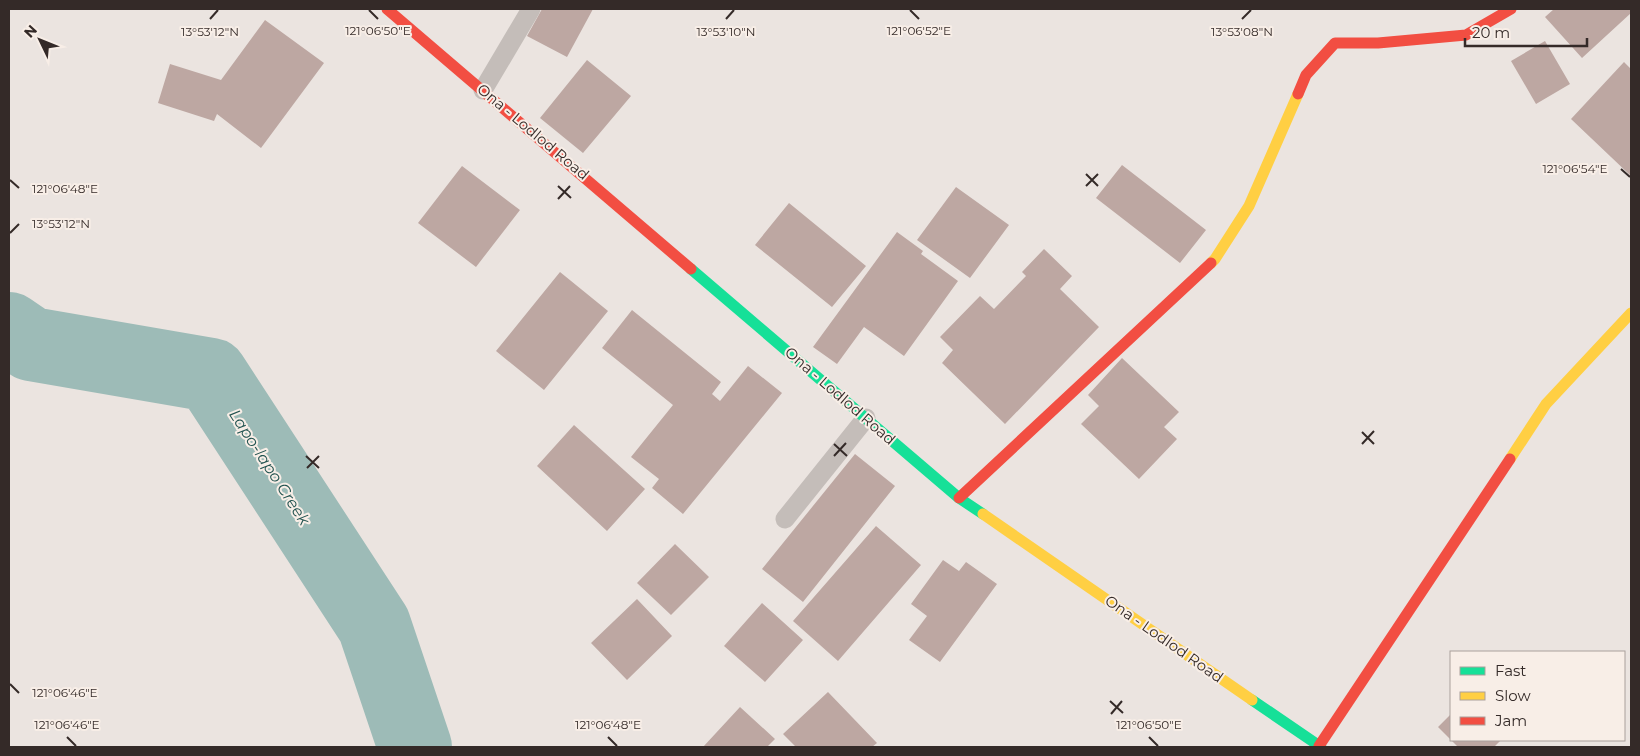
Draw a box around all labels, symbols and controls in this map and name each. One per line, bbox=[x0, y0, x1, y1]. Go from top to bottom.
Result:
north arrow bbox=[15, 15, 65, 65]
scale bar bbox=[1465, 15, 1588, 47]
text: N bbox=[20, 21, 41, 41]
text: 121°06'50"E bbox=[345, 23, 411, 38]
text: 121°06'52"E bbox=[887, 23, 951, 38]
text: 20 m bbox=[1472, 23, 1510, 42]
text: 13°53'12"N bbox=[181, 24, 239, 39]
text: 13°53'10"N bbox=[696, 24, 756, 39]
text: 13°53'08"N bbox=[1211, 24, 1273, 39]
street label: Ona - Lodlod Road bbox=[474, 79, 593, 184]
text: 121°06'54"E bbox=[1542, 161, 1608, 176]
text: 121°06'48"E bbox=[32, 181, 98, 196]
text: 13°53'12"N bbox=[32, 216, 90, 231]
street label: Ona - Lodlod Road bbox=[781, 342, 899, 449]
water label: Lapo-lapo Creek bbox=[225, 406, 315, 530]
street label: Ona - Lodlod Road bbox=[1101, 591, 1227, 687]
legend bbox=[1450, 651, 1625, 741]
text: Fast bbox=[1495, 661, 1526, 680]
text: 121°06'46"E bbox=[32, 685, 98, 700]
text: Slow bbox=[1495, 686, 1531, 705]
text: Jam bbox=[1494, 711, 1527, 730]
text: 121°06'46"E bbox=[34, 717, 100, 732]
text: 121°06'48"E bbox=[575, 717, 641, 732]
text: 121°06'50"E bbox=[1116, 717, 1182, 732]

